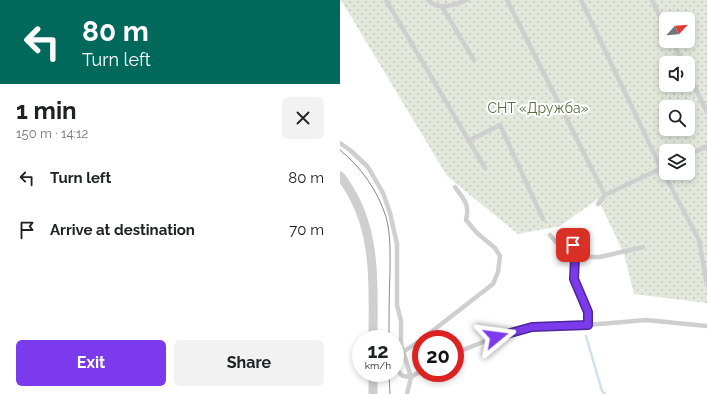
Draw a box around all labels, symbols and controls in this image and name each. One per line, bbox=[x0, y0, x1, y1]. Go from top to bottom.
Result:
north arrow bbox=[659, 12, 695, 48]
map controls bbox=[659, 12, 695, 180]
text: 80 m bbox=[82, 15, 149, 48]
icon: left bbox=[16, 16, 68, 68]
text: Turn left bbox=[82, 49, 151, 70]
button: sound bbox=[659, 56, 695, 92]
text: 1 min bbox=[16, 96, 77, 125]
button: close bbox=[282, 97, 324, 139]
park label: СНТ «Дружба» bbox=[487, 100, 589, 116]
button: search bbox=[659, 100, 695, 136]
text: 150 m · 14:12 bbox=[16, 126, 88, 141]
button: layers bbox=[659, 144, 695, 180]
icon: left bbox=[16, 167, 38, 189]
text: Turn left bbox=[50, 169, 111, 187]
text: 80 m bbox=[288, 169, 324, 187]
icon: arrive bbox=[16, 219, 38, 241]
text: Arrive at destination bbox=[50, 221, 195, 239]
text: 70 m bbox=[289, 221, 324, 239]
pin bbox=[556, 228, 590, 262]
icon: arrive bbox=[562, 234, 584, 256]
position arrow bbox=[475, 316, 517, 358]
speed limit sign: 20 bbox=[412, 330, 464, 382]
text: 12 bbox=[367, 339, 389, 363]
button: Exit bbox=[16, 340, 166, 386]
button: Share bbox=[174, 340, 324, 386]
text: km/h bbox=[365, 360, 391, 371]

